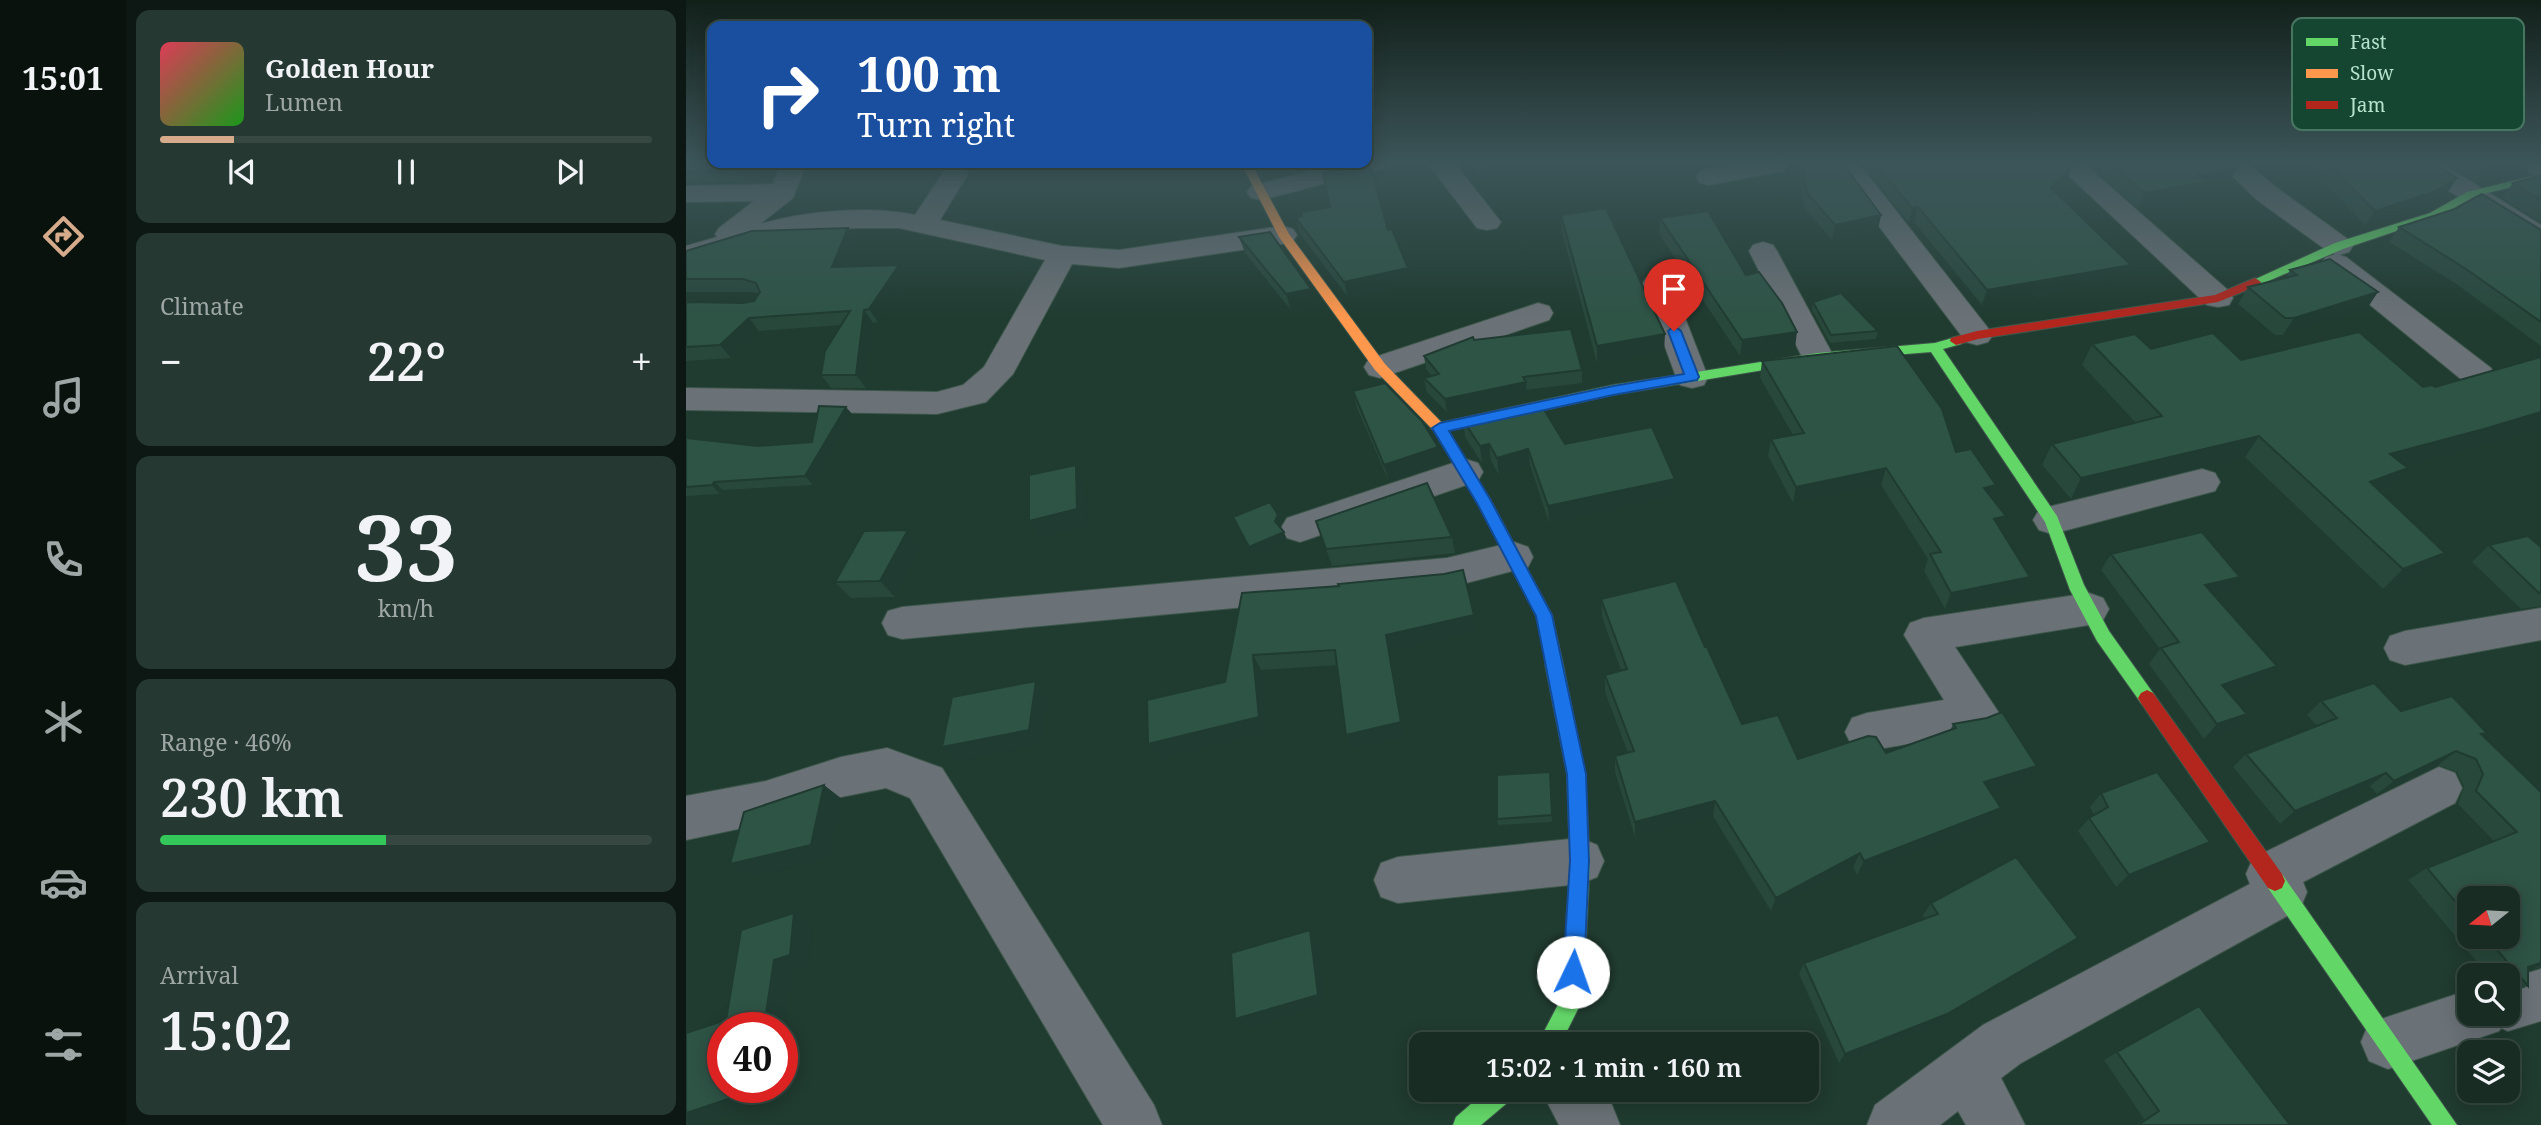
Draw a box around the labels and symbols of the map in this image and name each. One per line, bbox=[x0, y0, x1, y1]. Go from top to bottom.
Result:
legend bbox=[2292, 18, 2524, 130]
text: Fast bbox=[2350, 29, 2387, 55]
text: Slow bbox=[2350, 60, 2394, 86]
text: Jam bbox=[2349, 92, 2385, 118]
pin bbox=[1644, 259, 1704, 331]
north arrow bbox=[2457, 886, 2520, 948]
position arrow bbox=[1536, 935, 1610, 1009]
speed limit sign: 40 bbox=[707, 1012, 798, 1103]

